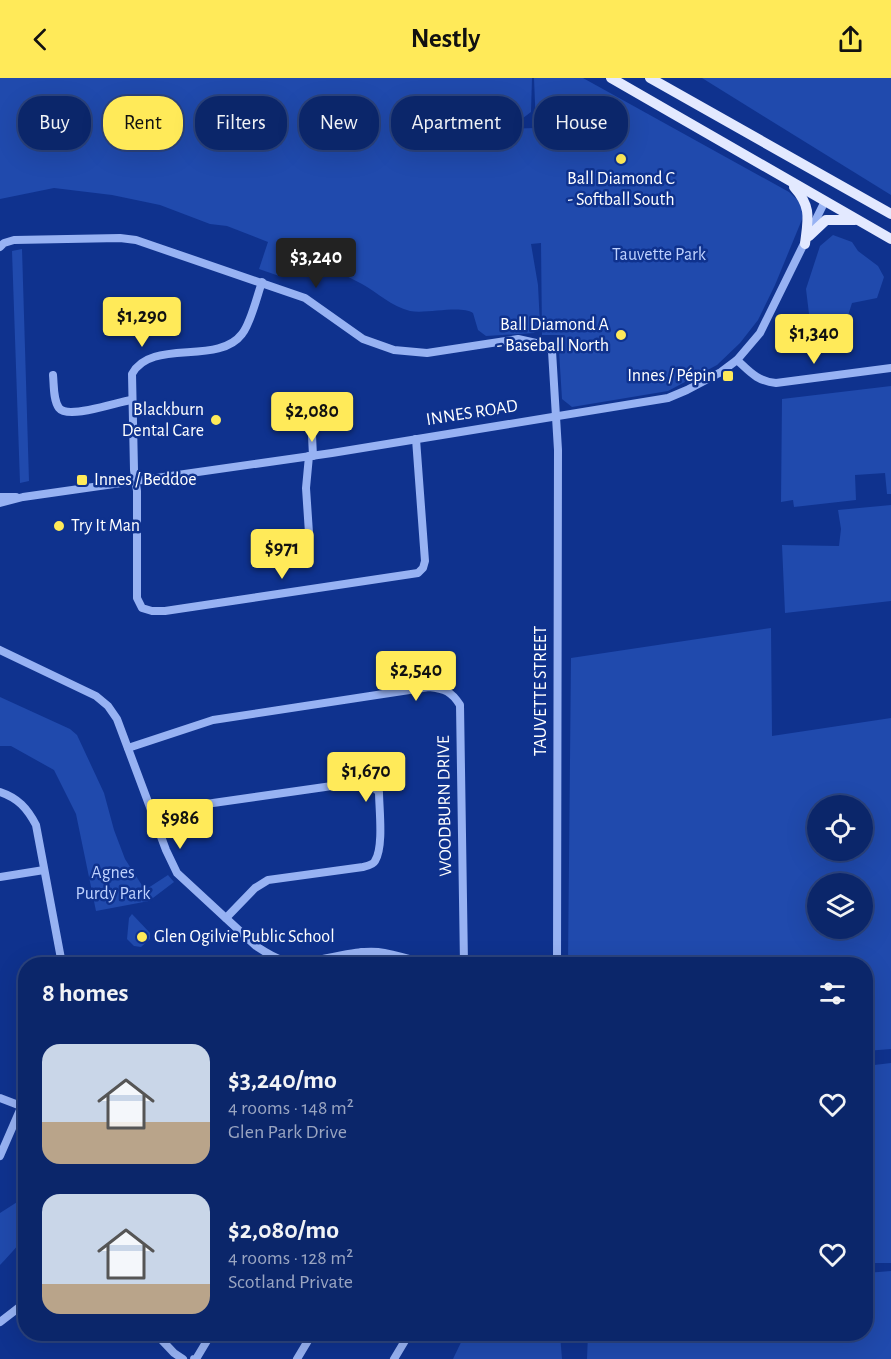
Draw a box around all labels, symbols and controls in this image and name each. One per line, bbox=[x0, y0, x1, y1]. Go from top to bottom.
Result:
icon: back bbox=[24, 23, 57, 56]
icon: share bbox=[834, 23, 867, 56]
text: Nestly bbox=[411, 25, 480, 52]
chip: Buy bbox=[18, 96, 91, 150]
chip: Rent bbox=[103, 96, 183, 150]
chip: Filters bbox=[195, 96, 287, 150]
chip: New bbox=[299, 96, 379, 150]
chip: Apartment bbox=[391, 96, 522, 150]
chip: House bbox=[534, 96, 628, 150]
marker: Ball Diamond C - Softball South bbox=[614, 152, 628, 166]
place label: Ball Diamond C - Softball South bbox=[567, 170, 675, 209]
pin: $3,240 bbox=[267, 238, 365, 289]
park label: Tauvette Park bbox=[612, 246, 707, 264]
text: $3,240 bbox=[290, 247, 342, 267]
pin: $1,290 bbox=[93, 297, 191, 348]
text: $1,290 bbox=[117, 306, 167, 326]
pin: $1,340 bbox=[765, 314, 863, 365]
place label: Ball Diamond A - Baseball North bbox=[497, 316, 610, 355]
text: $1,340 bbox=[789, 323, 839, 343]
marker: Ball Diamond A - Baseball North bbox=[614, 328, 628, 342]
place label: Innes / Pépin bbox=[627, 367, 716, 385]
marker: Innes / Pépin bbox=[721, 369, 735, 383]
pin: $2,080 bbox=[263, 392, 361, 443]
street label: INNES ROAD bbox=[425, 397, 519, 429]
place label: Blackburn Dental Care bbox=[122, 401, 204, 440]
text: $2,080 bbox=[285, 401, 339, 421]
marker: Blackburn Dental Care bbox=[209, 413, 223, 427]
place label: Innes / Beddoe bbox=[94, 471, 197, 489]
marker: Innes / Beddoe bbox=[75, 473, 89, 487]
place label: Try It Man bbox=[71, 517, 140, 535]
marker: Try It Man bbox=[52, 519, 66, 533]
pin: $971 bbox=[246, 529, 318, 580]
text: $971 bbox=[265, 538, 299, 558]
street label: TAUVETTE STREET bbox=[532, 626, 550, 756]
pin: $2,540 bbox=[367, 651, 465, 702]
text: $2,540 bbox=[390, 660, 442, 680]
street label: WOODBURN DRIVE bbox=[435, 735, 455, 877]
pin: $1,670 bbox=[317, 752, 415, 803]
text: $1,670 bbox=[341, 761, 391, 781]
map controls bbox=[807, 795, 873, 939]
button: locate bbox=[807, 795, 873, 861]
pin: $986 bbox=[144, 799, 216, 850]
text: $986 bbox=[161, 808, 199, 828]
park label: Agnes Purdy Park bbox=[76, 864, 151, 903]
button: layers bbox=[807, 873, 873, 939]
place label: Glen Ogilvie Public School bbox=[154, 928, 335, 946]
marker: Glen Ogilvie Public School bbox=[135, 930, 149, 944]
icon: filters bbox=[816, 977, 849, 1010]
text: 8 homes bbox=[42, 980, 129, 1006]
text: $3,240/mo bbox=[228, 1067, 337, 1093]
icon: home bbox=[90, 1068, 162, 1140]
icon: heart bbox=[816, 1088, 849, 1121]
text: 4 rooms · 148 m² bbox=[228, 1098, 354, 1118]
text: Glen Park Drive bbox=[228, 1122, 347, 1142]
text: $2,080/mo bbox=[228, 1217, 339, 1243]
icon: home bbox=[90, 1218, 162, 1290]
icon: heart bbox=[816, 1238, 849, 1271]
text: 4 rooms · 128 m² bbox=[228, 1248, 353, 1268]
text: Scotland Private bbox=[228, 1272, 353, 1292]

